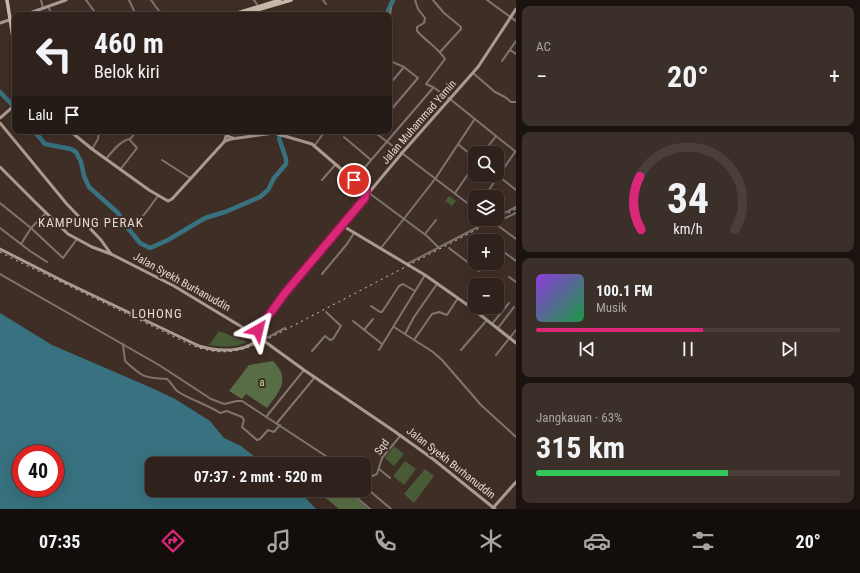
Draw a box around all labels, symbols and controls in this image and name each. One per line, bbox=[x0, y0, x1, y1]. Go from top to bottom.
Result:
text: 460 m bbox=[94, 27, 164, 60]
icon: left bbox=[28, 28, 80, 80]
text: AC bbox=[536, 39, 551, 54]
text: 20° bbox=[667, 59, 709, 94]
text: Belok kiri bbox=[94, 61, 160, 82]
text: − bbox=[536, 64, 547, 89]
text: + bbox=[829, 64, 840, 89]
street label: Jalan Muhammad Yamin bbox=[379, 77, 459, 167]
icon: arrive bbox=[61, 104, 83, 126]
text: Lalu bbox=[28, 106, 53, 124]
map controls bbox=[468, 146, 504, 314]
button: search bbox=[468, 146, 504, 182]
pin bbox=[337, 163, 371, 197]
icon: arrive bbox=[343, 169, 365, 191]
text: 34 bbox=[667, 173, 709, 222]
button: layers bbox=[468, 190, 504, 226]
district label: KAMPUNG PERAK bbox=[38, 215, 144, 230]
text: km/h bbox=[673, 220, 703, 236]
button: + bbox=[468, 234, 504, 270]
street label: Jalan Syekh Burhanuddin bbox=[131, 250, 233, 314]
button: − bbox=[468, 278, 504, 314]
text: 100.1 FM bbox=[596, 282, 653, 300]
text: Musik bbox=[596, 300, 627, 315]
district label: LOHONG bbox=[131, 306, 183, 321]
position arrow bbox=[237, 309, 279, 351]
icon: previous bbox=[576, 338, 598, 360]
icon: pause bbox=[677, 338, 699, 360]
icon: next bbox=[778, 338, 800, 360]
park label: a bbox=[259, 376, 265, 389]
text: Jangkauan · 63% bbox=[536, 410, 622, 425]
street label: Jalan Syekh Burhanuddin bbox=[404, 424, 498, 502]
text: 315 km bbox=[536, 430, 625, 465]
street label: Sqd bbox=[372, 436, 392, 458]
speed limit sign: 40 bbox=[12, 445, 64, 497]
text: 07:37 · 2 mnt · 520 m bbox=[194, 468, 322, 486]
icon: directions bbox=[159, 527, 187, 555]
icon: music bbox=[265, 527, 293, 555]
icon: phone bbox=[371, 527, 399, 555]
icon: climate bbox=[477, 527, 505, 555]
icon: car bbox=[583, 527, 611, 555]
icon: filters bbox=[689, 527, 717, 555]
text: 07:35 bbox=[39, 531, 80, 552]
text: 20° bbox=[796, 531, 821, 552]

